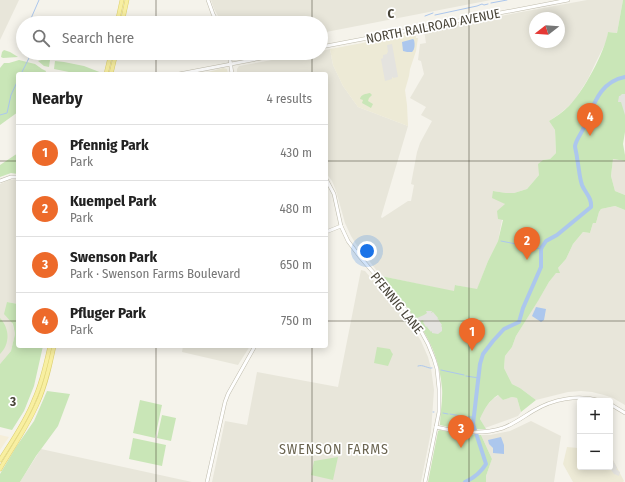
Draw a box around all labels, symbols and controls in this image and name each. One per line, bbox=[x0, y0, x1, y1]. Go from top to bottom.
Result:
street label: NORTH RAILROAD AVENUE bbox=[365, 6, 501, 46]
text: C bbox=[388, 6, 395, 21]
north arrow bbox=[529, 12, 565, 48]
search box bbox=[16, 16, 328, 60]
icon: search bbox=[30, 27, 52, 49]
text: Search here bbox=[62, 29, 134, 47]
text: Nearby bbox=[32, 88, 83, 109]
text: 4 results bbox=[266, 91, 312, 106]
pin: 4 bbox=[577, 103, 603, 136]
text: Pfennig Park bbox=[70, 136, 149, 154]
text: 1 bbox=[42, 145, 48, 160]
text: 430 m bbox=[280, 145, 312, 160]
text: Park bbox=[70, 154, 93, 169]
text: Kuempel Park bbox=[70, 192, 156, 210]
text: 2 bbox=[42, 201, 48, 216]
text: 480 m bbox=[279, 201, 312, 216]
text: Park bbox=[70, 210, 93, 225]
pin: 2 bbox=[514, 227, 540, 260]
your location bbox=[357, 241, 377, 261]
text: Swenson Park bbox=[70, 248, 157, 266]
text: 3 bbox=[42, 257, 48, 272]
text: 650 m bbox=[280, 257, 312, 272]
text: Park · Swenson Farms Boulevard bbox=[70, 266, 241, 281]
street label: PFENNIG LANE bbox=[368, 269, 426, 337]
text: Pfluger Park bbox=[70, 304, 146, 322]
text: 4 bbox=[42, 313, 48, 328]
text: 750 m bbox=[281, 313, 312, 328]
pin: 1 bbox=[459, 318, 485, 351]
text: Park bbox=[70, 322, 93, 337]
text: 3 bbox=[9, 394, 16, 409]
map controls bbox=[577, 398, 613, 470]
button: + bbox=[577, 398, 613, 434]
pin: 3 bbox=[448, 415, 474, 448]
button: − bbox=[577, 434, 613, 470]
district label: SWENSON FARMS bbox=[279, 441, 389, 458]

